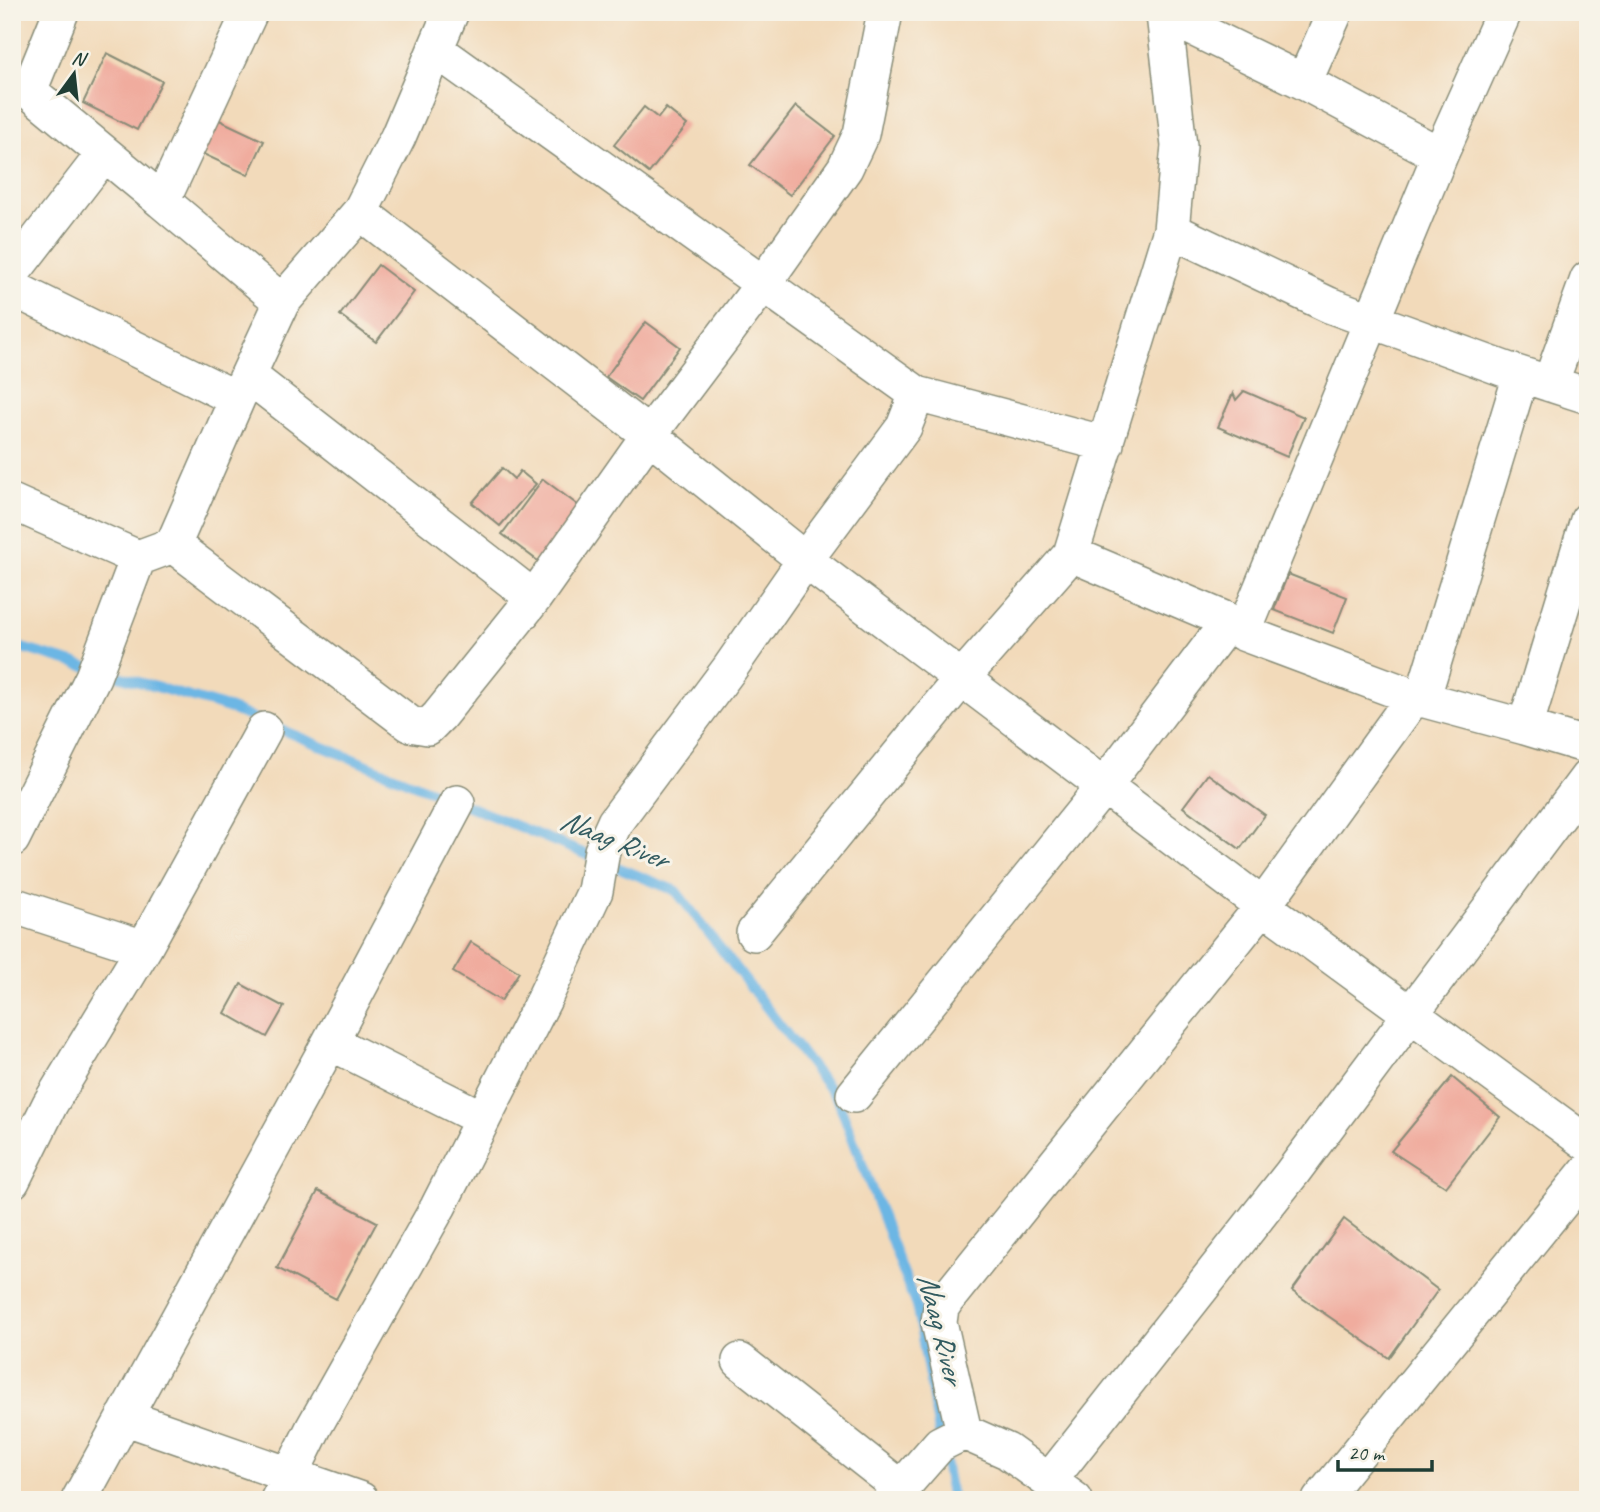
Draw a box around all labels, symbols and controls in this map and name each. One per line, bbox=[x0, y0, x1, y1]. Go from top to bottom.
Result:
north arrow bbox=[38, 38, 108, 108]
text: N bbox=[69, 45, 90, 72]
water label: Naag River bbox=[555, 800, 678, 880]
water label: Naag River bbox=[909, 1269, 974, 1392]
scale bar bbox=[1338, 1428, 1432, 1472]
text: 20 m bbox=[1348, 1440, 1386, 1466]

